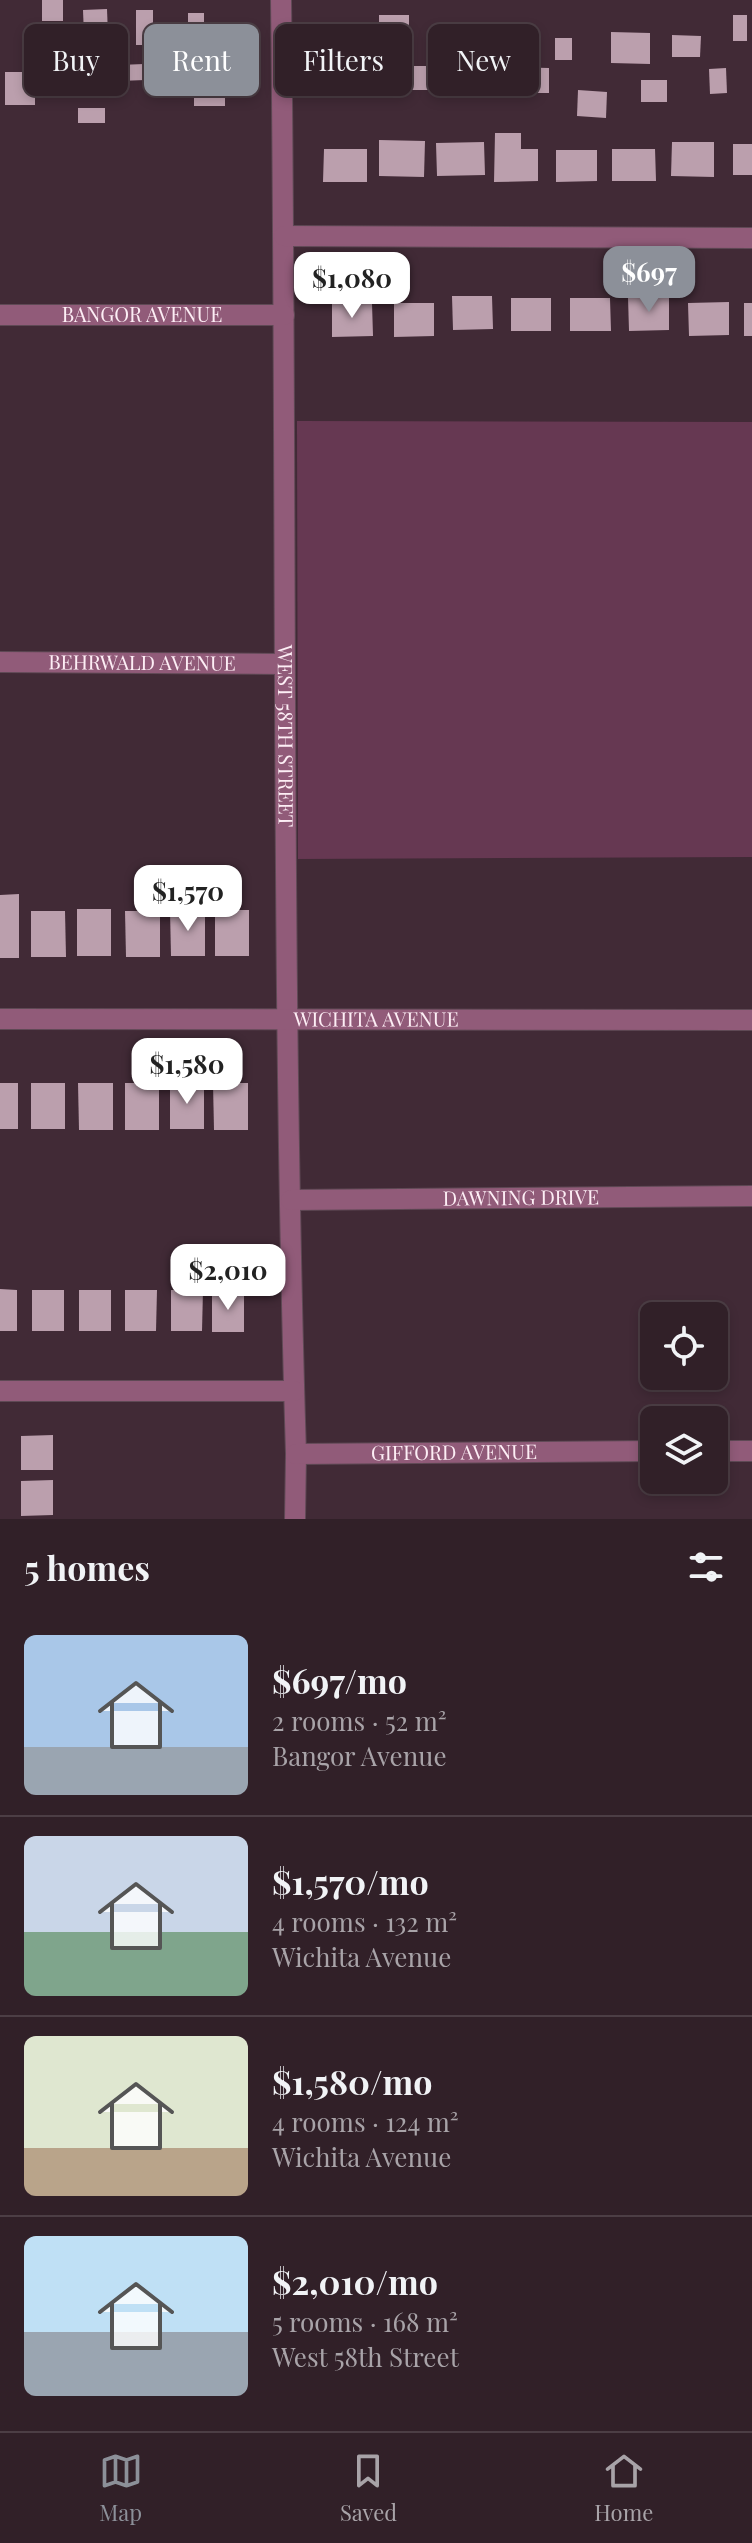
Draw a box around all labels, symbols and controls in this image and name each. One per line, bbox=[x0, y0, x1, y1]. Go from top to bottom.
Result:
chip: Buy bbox=[24, 24, 128, 96]
chip: Rent bbox=[144, 24, 259, 96]
chip: Filters bbox=[275, 24, 412, 96]
chip: New bbox=[428, 24, 539, 96]
pin: $697 bbox=[602, 246, 696, 314]
pin: $1,080 bbox=[287, 252, 417, 320]
text: $697 bbox=[621, 254, 677, 289]
text: $1,080 bbox=[312, 260, 392, 295]
street label: BANGOR AVENUE bbox=[62, 300, 222, 327]
street label: WEST 58TH STREET bbox=[273, 644, 301, 827]
street label: BEHRWALD AVENUE bbox=[48, 647, 236, 676]
pin: $1,570 bbox=[123, 865, 253, 933]
text: $1,570 bbox=[152, 873, 224, 908]
street label: WICHITA AVENUE bbox=[292, 1004, 459, 1032]
pin: $1,580 bbox=[122, 1038, 252, 1106]
text: $1,580 bbox=[150, 1046, 224, 1081]
street label: DAWNING DRIVE bbox=[443, 1182, 599, 1211]
pin: $2,010 bbox=[163, 1244, 293, 1312]
text: $2,010 bbox=[188, 1252, 268, 1287]
map controls bbox=[640, 1302, 728, 1494]
button: locate bbox=[640, 1302, 728, 1390]
button: layers bbox=[640, 1406, 728, 1494]
street label: GIFFORD AVENUE bbox=[371, 1437, 537, 1465]
text: 5 homes bbox=[24, 1544, 150, 1590]
icon: filters bbox=[684, 1545, 728, 1589]
text: $697/mo bbox=[272, 1657, 407, 1703]
icon: home bbox=[88, 1667, 184, 1763]
text: 2 rooms · 52 m² bbox=[272, 1703, 447, 1738]
text: Bangor Avenue bbox=[272, 1738, 447, 1773]
text: $1,570/mo bbox=[272, 1858, 429, 1904]
icon: home bbox=[88, 1868, 184, 1964]
text: 4 rooms · 132 m² bbox=[272, 1904, 457, 1939]
text: Wichita Avenue bbox=[272, 1939, 451, 1974]
text: $1,580/mo bbox=[272, 2058, 432, 2104]
icon: home bbox=[88, 2068, 184, 2164]
text: 4 rooms · 124 m² bbox=[272, 2104, 459, 2139]
text: Wichita Avenue bbox=[272, 2139, 451, 2174]
text: $2,010/mo bbox=[272, 2258, 438, 2304]
icon: home bbox=[88, 2268, 184, 2364]
text: 5 rooms · 168 m² bbox=[272, 2304, 458, 2339]
text: West 58th Street bbox=[272, 2339, 459, 2374]
tab: Map bbox=[99, 2449, 143, 2527]
tab: Saved bbox=[340, 2449, 397, 2527]
tab: Home bbox=[594, 2449, 653, 2527]

